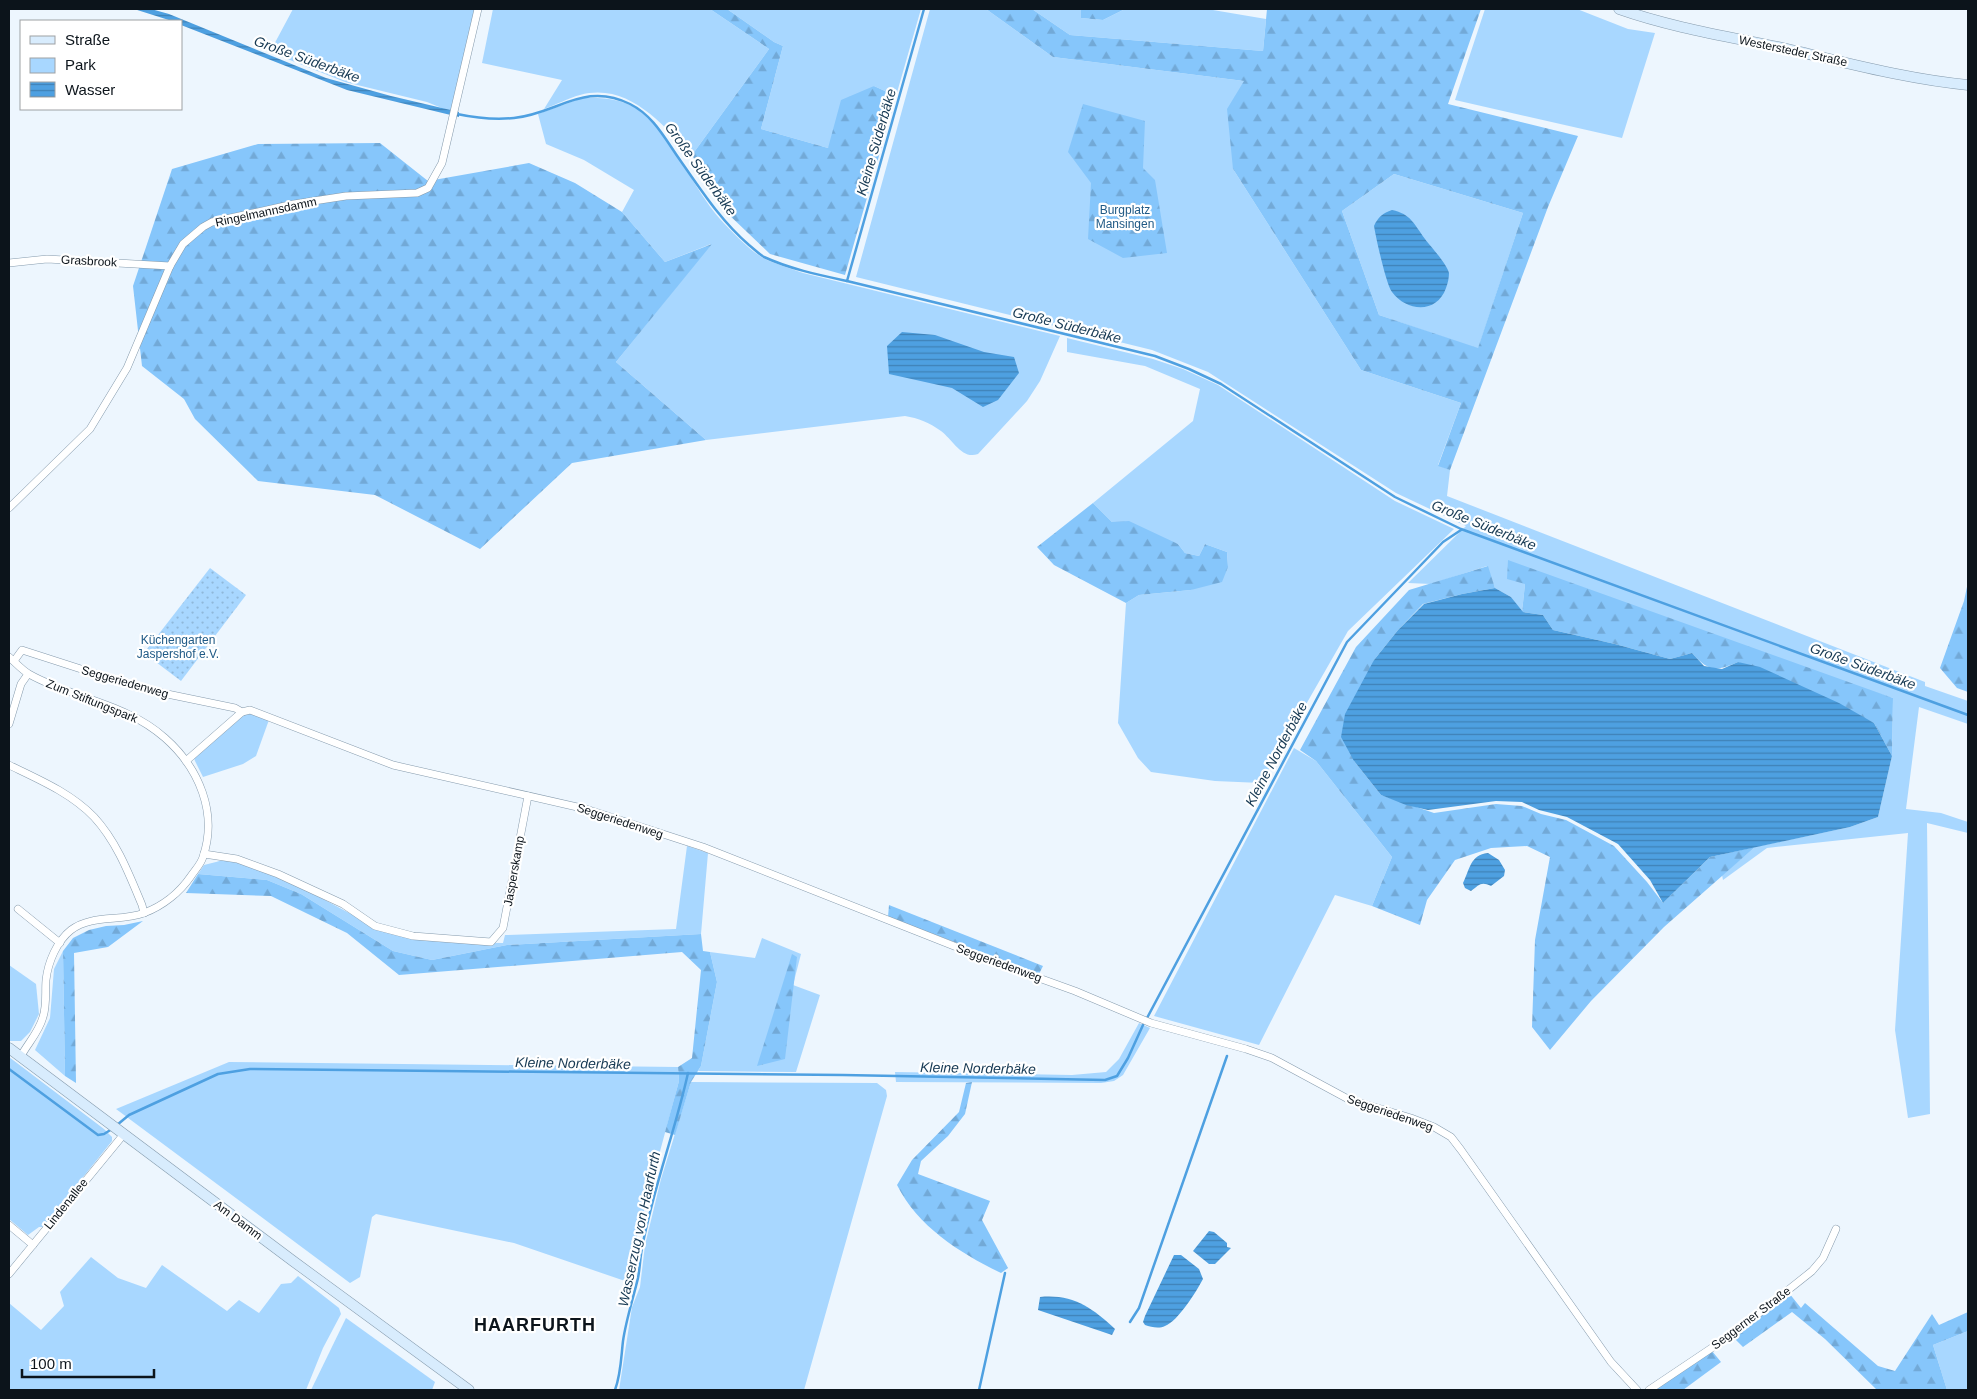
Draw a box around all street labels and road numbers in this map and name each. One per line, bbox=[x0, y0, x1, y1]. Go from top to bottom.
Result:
street label: Westersteder Straße bbox=[1738, 33, 1849, 69]
street label: Ringelmannsdamm bbox=[214, 194, 318, 230]
street label: Grasbrook bbox=[61, 253, 118, 270]
street label: Seggeriedenweg bbox=[80, 663, 170, 701]
street label: Zum Stiftungspark bbox=[44, 676, 141, 726]
street label: Seggeriedenweg bbox=[575, 800, 665, 842]
street label: Jasperskamp bbox=[501, 834, 527, 907]
street label: Seggeriedenweg bbox=[954, 941, 1044, 985]
street label: Seggeriedenweg bbox=[1345, 1092, 1435, 1134]
street label: Lindenallee bbox=[41, 1175, 91, 1232]
street label: Am Damm bbox=[211, 1197, 265, 1243]
street label: Seggerner Straße bbox=[1709, 1284, 1794, 1352]

